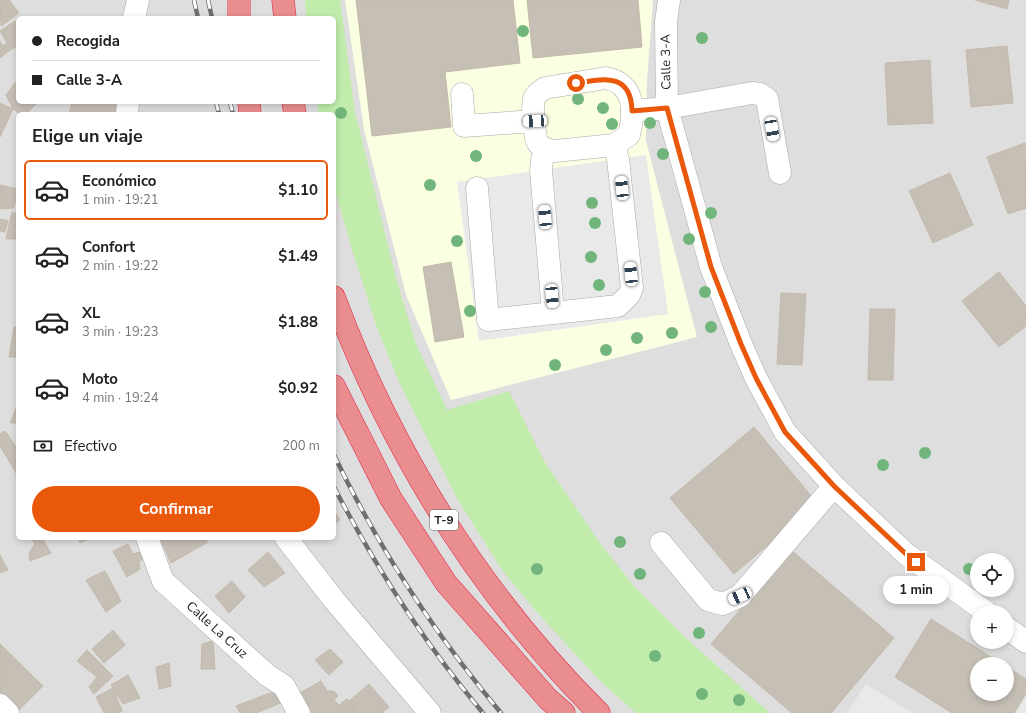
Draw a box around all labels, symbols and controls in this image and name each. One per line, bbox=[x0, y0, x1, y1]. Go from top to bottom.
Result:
text: Recogida bbox=[56, 31, 120, 51]
street label: Calle 3-A bbox=[657, 33, 675, 90]
text: Calle 3-A bbox=[56, 70, 122, 90]
route start bbox=[567, 74, 585, 92]
car bbox=[523, 114, 547, 128]
car bbox=[764, 116, 780, 142]
text: Elige un viaje bbox=[32, 124, 143, 148]
text: Económico bbox=[82, 171, 156, 191]
icon: car bbox=[34, 172, 70, 208]
car bbox=[615, 175, 629, 201]
text: $1.10 bbox=[278, 180, 318, 200]
text: 1 min · 19:21 bbox=[82, 191, 158, 209]
car bbox=[538, 205, 552, 229]
text: Confort bbox=[82, 237, 135, 257]
icon: car bbox=[34, 238, 70, 274]
text: $1.49 bbox=[278, 246, 318, 266]
text: 2 min · 19:22 bbox=[82, 257, 158, 275]
car bbox=[624, 261, 638, 287]
car bbox=[545, 284, 559, 308]
text: XL bbox=[82, 303, 101, 323]
icon: car bbox=[34, 304, 70, 340]
text: $1.88 bbox=[278, 312, 318, 332]
text: 3 min · 19:23 bbox=[82, 323, 158, 341]
text: Moto bbox=[82, 369, 118, 389]
icon: car bbox=[34, 370, 70, 406]
text: $0.92 bbox=[278, 378, 318, 398]
text: 4 min · 19:24 bbox=[82, 389, 158, 407]
icon: cash bbox=[32, 435, 54, 457]
text: Efectivo bbox=[64, 436, 117, 456]
text: 200 m bbox=[282, 437, 320, 455]
button: Confirmar bbox=[32, 486, 320, 532]
road number: T-9 bbox=[430, 510, 458, 530]
route end bbox=[907, 553, 925, 571]
map controls bbox=[970, 553, 1014, 701]
button: locate bbox=[970, 553, 1014, 597]
callout: 1 min bbox=[883, 576, 949, 604]
text: 1 min bbox=[899, 581, 933, 599]
car bbox=[727, 586, 753, 606]
street label: Calle La Cruz bbox=[182, 597, 252, 663]
button: + bbox=[970, 605, 1014, 649]
button: − bbox=[970, 657, 1014, 701]

